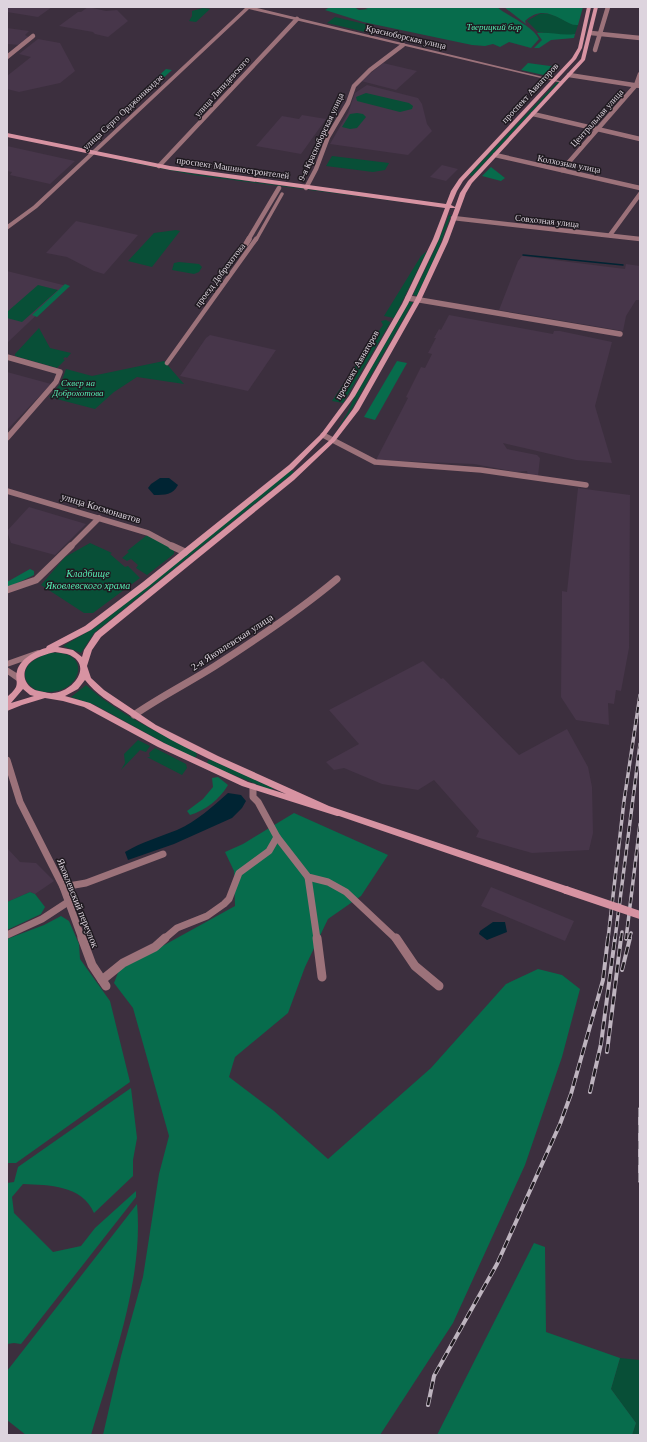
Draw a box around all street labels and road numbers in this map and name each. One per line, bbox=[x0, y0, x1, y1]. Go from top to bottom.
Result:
street label: Красноборская улица bbox=[365, 23, 447, 51]
street label: улица Ляпидевского bbox=[192, 54, 252, 119]
street label: проспект Авиаторов bbox=[500, 61, 560, 125]
street label: улица Серго Орджоникидзе bbox=[81, 72, 165, 152]
street label: Центральная улица bbox=[569, 87, 625, 149]
street label: 9-я Красноборская улица bbox=[296, 91, 346, 183]
street label: Колхозная улица bbox=[537, 153, 601, 175]
street label: проспект Машиностроителей bbox=[176, 155, 290, 181]
street label: Совхозная улица bbox=[514, 213, 580, 229]
street label: проезд Доброхотова bbox=[193, 241, 247, 309]
street label: проспект Авиаторов bbox=[333, 329, 381, 401]
street label: улица Космонавтов bbox=[60, 491, 142, 525]
street label: 2-я Яковлевская улица bbox=[189, 611, 276, 673]
street label: Яковлевский переулок bbox=[55, 857, 101, 950]

